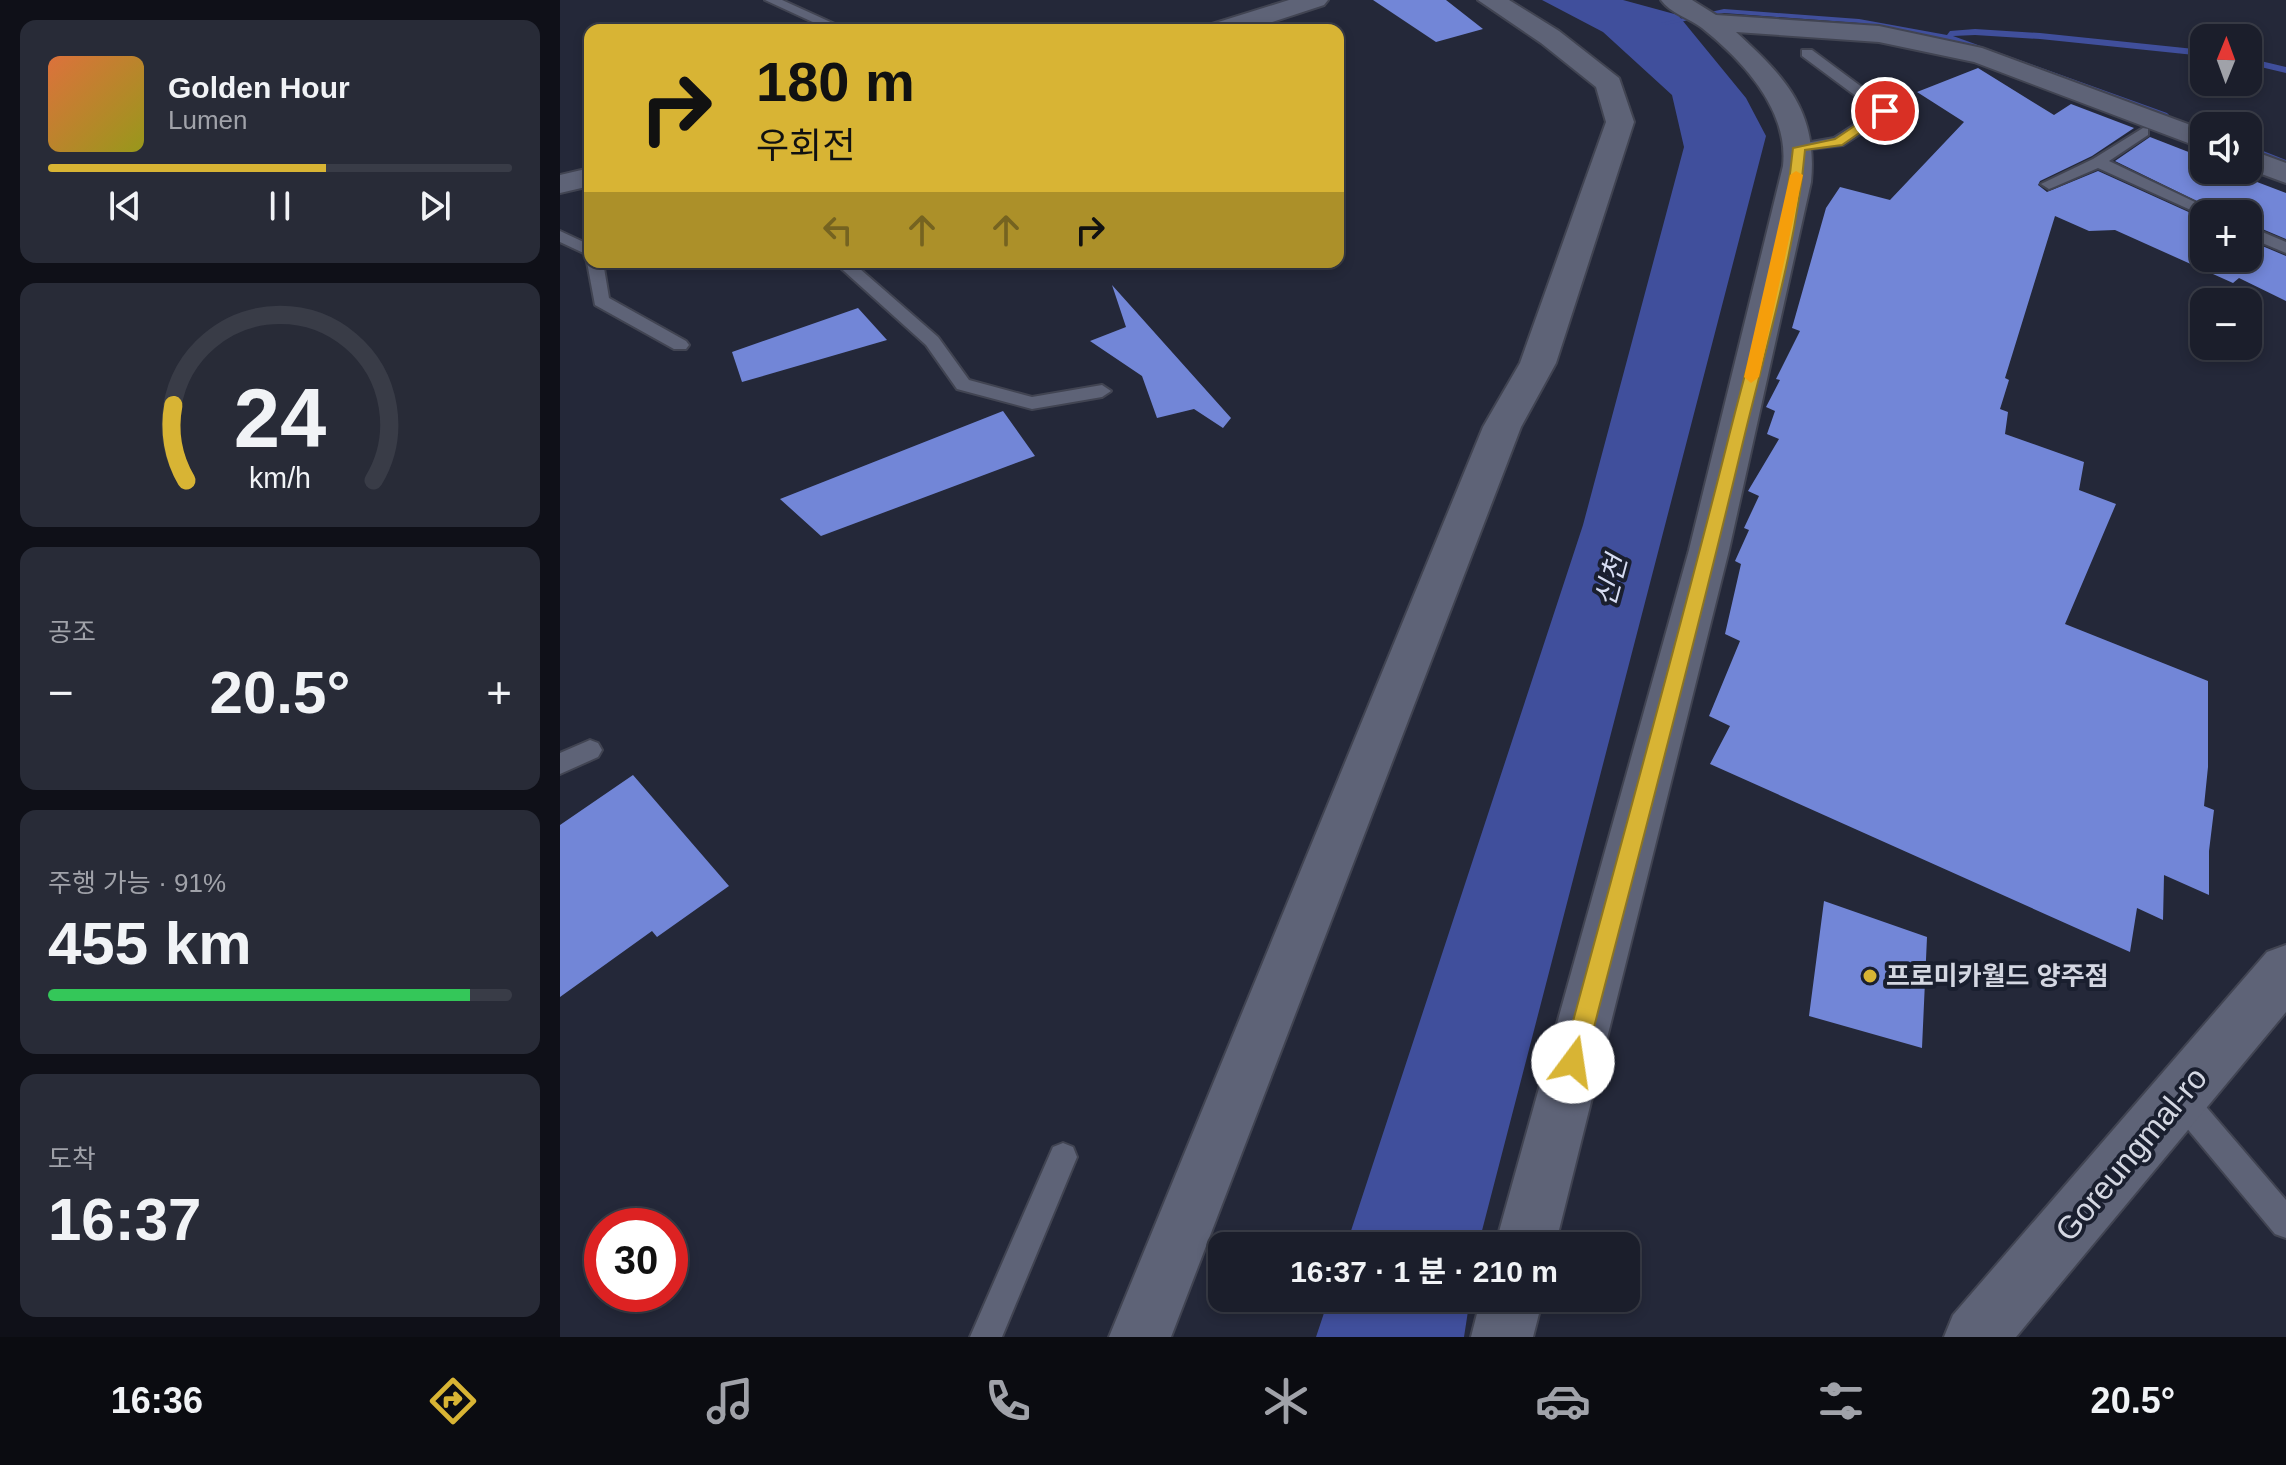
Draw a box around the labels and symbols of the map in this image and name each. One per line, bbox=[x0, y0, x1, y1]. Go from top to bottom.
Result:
north arrow bbox=[2190, 24, 2262, 96]
pin bbox=[1851, 77, 1919, 145]
water label: 신천 bbox=[1589, 549, 1633, 610]
place label: 프로미카월드 양주점 bbox=[1886, 961, 2109, 991]
marker: 프로미카월드 양주점 bbox=[1861, 967, 1879, 985]
position arrow bbox=[1531, 1020, 1615, 1104]
street label: Goreungmal-ro bbox=[2048, 1060, 2214, 1248]
speed limit sign: 30 bbox=[584, 1208, 688, 1312]

